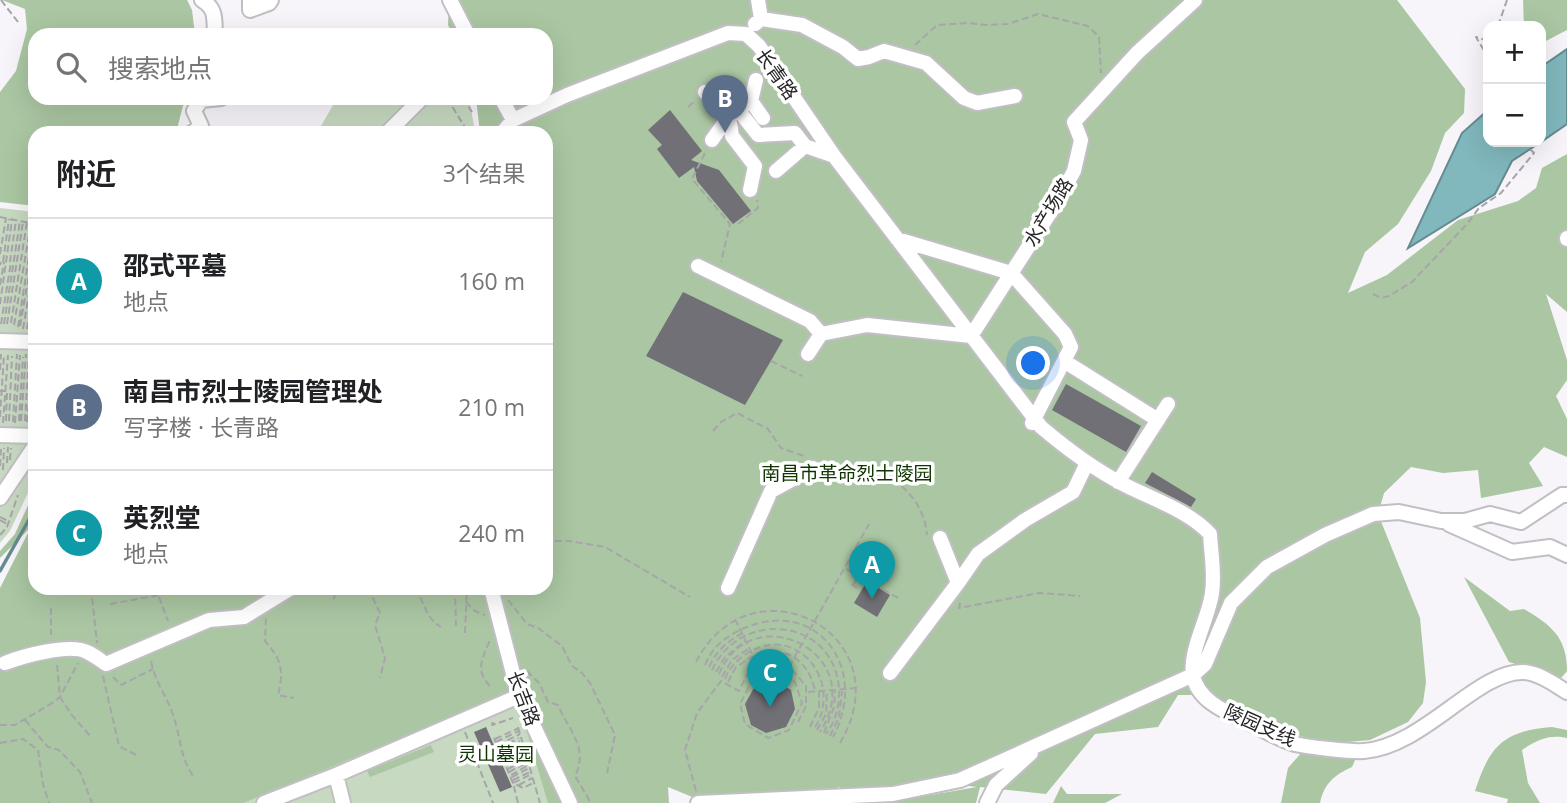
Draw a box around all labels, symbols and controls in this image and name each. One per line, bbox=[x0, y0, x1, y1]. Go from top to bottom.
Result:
map controls bbox=[1483, 21, 1546, 147]
button: + bbox=[1483, 21, 1546, 84]
search box bbox=[28, 28, 553, 105]
street label: 长青路 bbox=[750, 43, 804, 105]
icon: search bbox=[52, 48, 90, 86]
text: 搜索地点 bbox=[108, 50, 212, 86]
pin: B bbox=[702, 75, 748, 133]
button: − bbox=[1483, 84, 1546, 147]
text: 附近 bbox=[56, 153, 116, 194]
text: 3个结果 bbox=[443, 157, 525, 189]
street label: 水产场路 bbox=[1017, 173, 1079, 251]
text: 邵式平墓 bbox=[123, 247, 227, 283]
text: A bbox=[71, 265, 87, 297]
text: 160 m bbox=[458, 265, 525, 297]
text: 地点 bbox=[123, 285, 169, 317]
your location bbox=[1016, 346, 1050, 380]
text: 南昌市烈士陵园管理处 bbox=[123, 373, 383, 409]
text: B bbox=[71, 391, 87, 423]
text: 210 m bbox=[458, 391, 525, 423]
text: 写字楼 · 长青路 bbox=[123, 411, 279, 443]
park label: 南昌市革命烈士陵园 bbox=[761, 460, 933, 486]
text: 英烈堂 bbox=[123, 499, 201, 535]
text: C bbox=[72, 517, 86, 549]
text: 240 m bbox=[458, 517, 525, 549]
text: 地点 bbox=[123, 537, 169, 569]
pin: A bbox=[849, 541, 895, 599]
pin: C bbox=[747, 649, 793, 707]
street label: 长吉路 bbox=[502, 667, 546, 729]
street label: 陵园支线 bbox=[1220, 698, 1300, 752]
park label: 灵山墓园 bbox=[458, 741, 534, 767]

